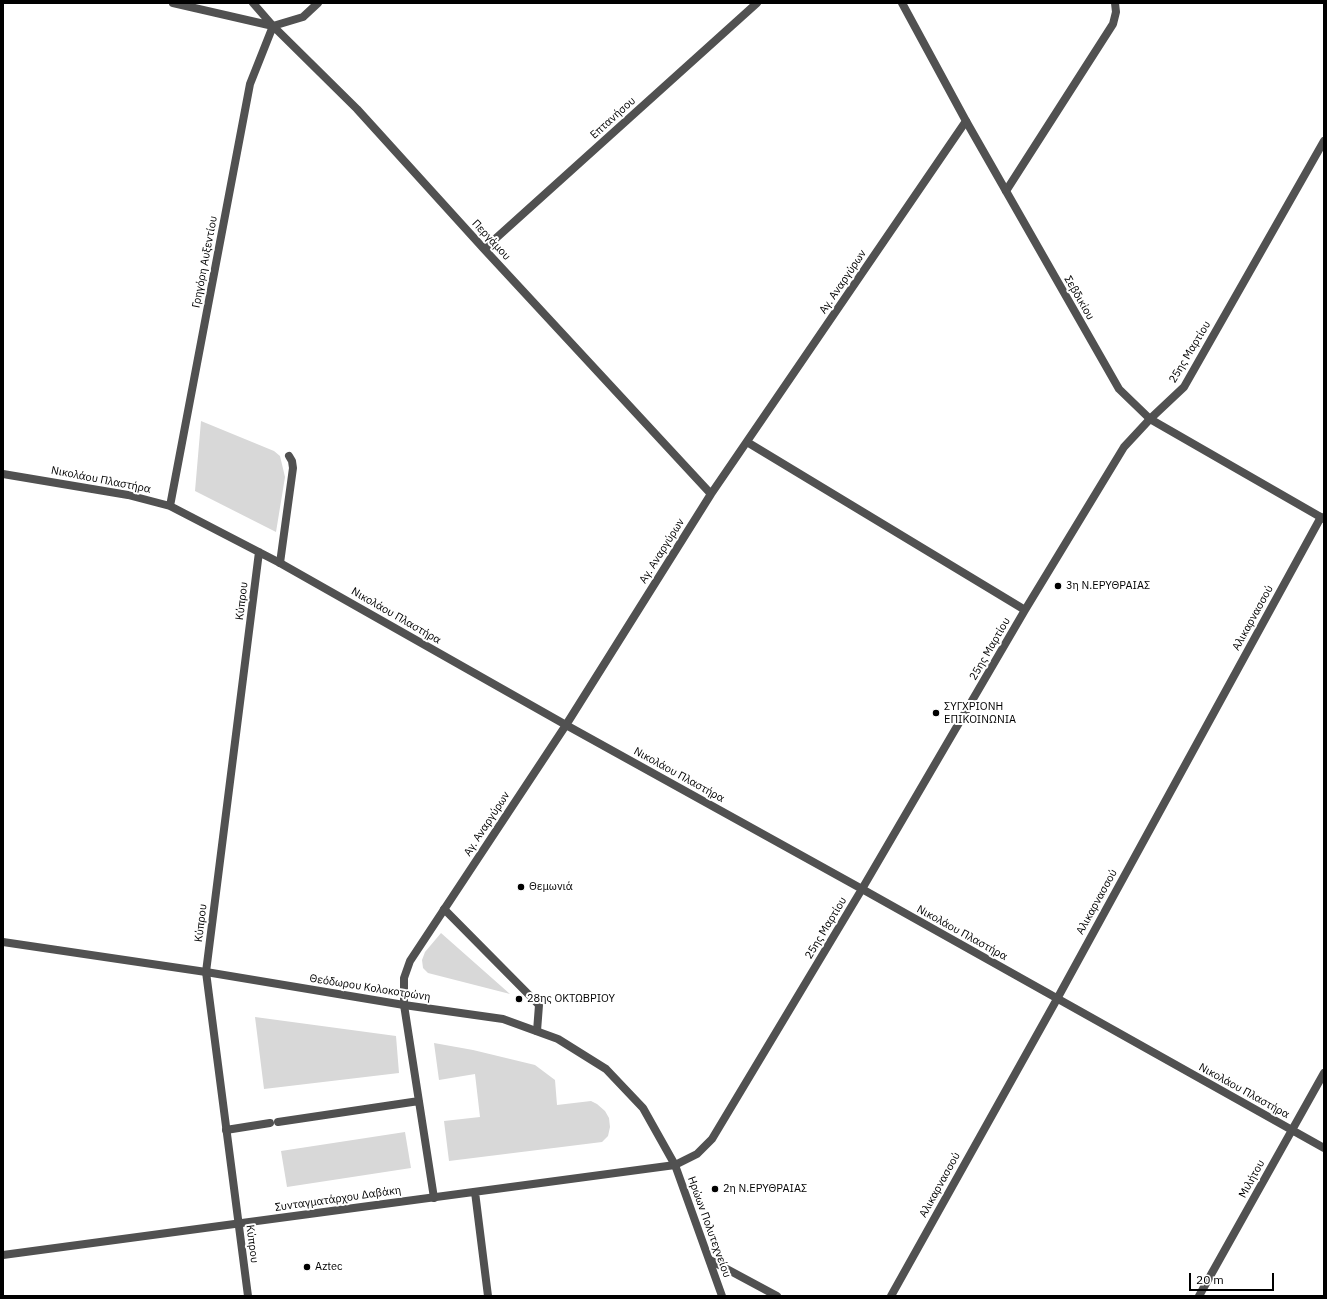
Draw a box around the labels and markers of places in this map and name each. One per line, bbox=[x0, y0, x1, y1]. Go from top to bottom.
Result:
place label: 3η Ν.ΕΡΥΘΡΑΙΑΣ bbox=[1066, 579, 1150, 593]
marker: 3η Ν.ΕΡΥΘΡΑΙΑΣ bbox=[1053, 581, 1063, 591]
place label: ΣΥΓΧΡΙΟΝΗ ΕΠΙΚΟΙΝΩΝΙΑ bbox=[944, 700, 1016, 726]
marker: ΣΥΓΧΡΙΟΝΗ ΕΠΙΚΟΙΝΩΝΙΑ bbox=[931, 708, 941, 718]
place label: Θεμωνιά bbox=[529, 880, 573, 894]
marker: Θεμωνιά bbox=[516, 882, 526, 892]
place label: 28ης ΟΚΤΩΒΡΙΟΥ bbox=[527, 992, 615, 1006]
marker: 28ης ΟΚΤΩΒΡΙΟΥ bbox=[514, 994, 524, 1004]
place label: 2η Ν.ΕΡΥΘΡΑΙΑΣ bbox=[723, 1182, 807, 1196]
marker: 2η Ν.ΕΡΥΘΡΑΙΑΣ bbox=[710, 1184, 720, 1194]
place label: Aztec bbox=[315, 1260, 343, 1274]
marker: Aztec bbox=[302, 1262, 312, 1272]

